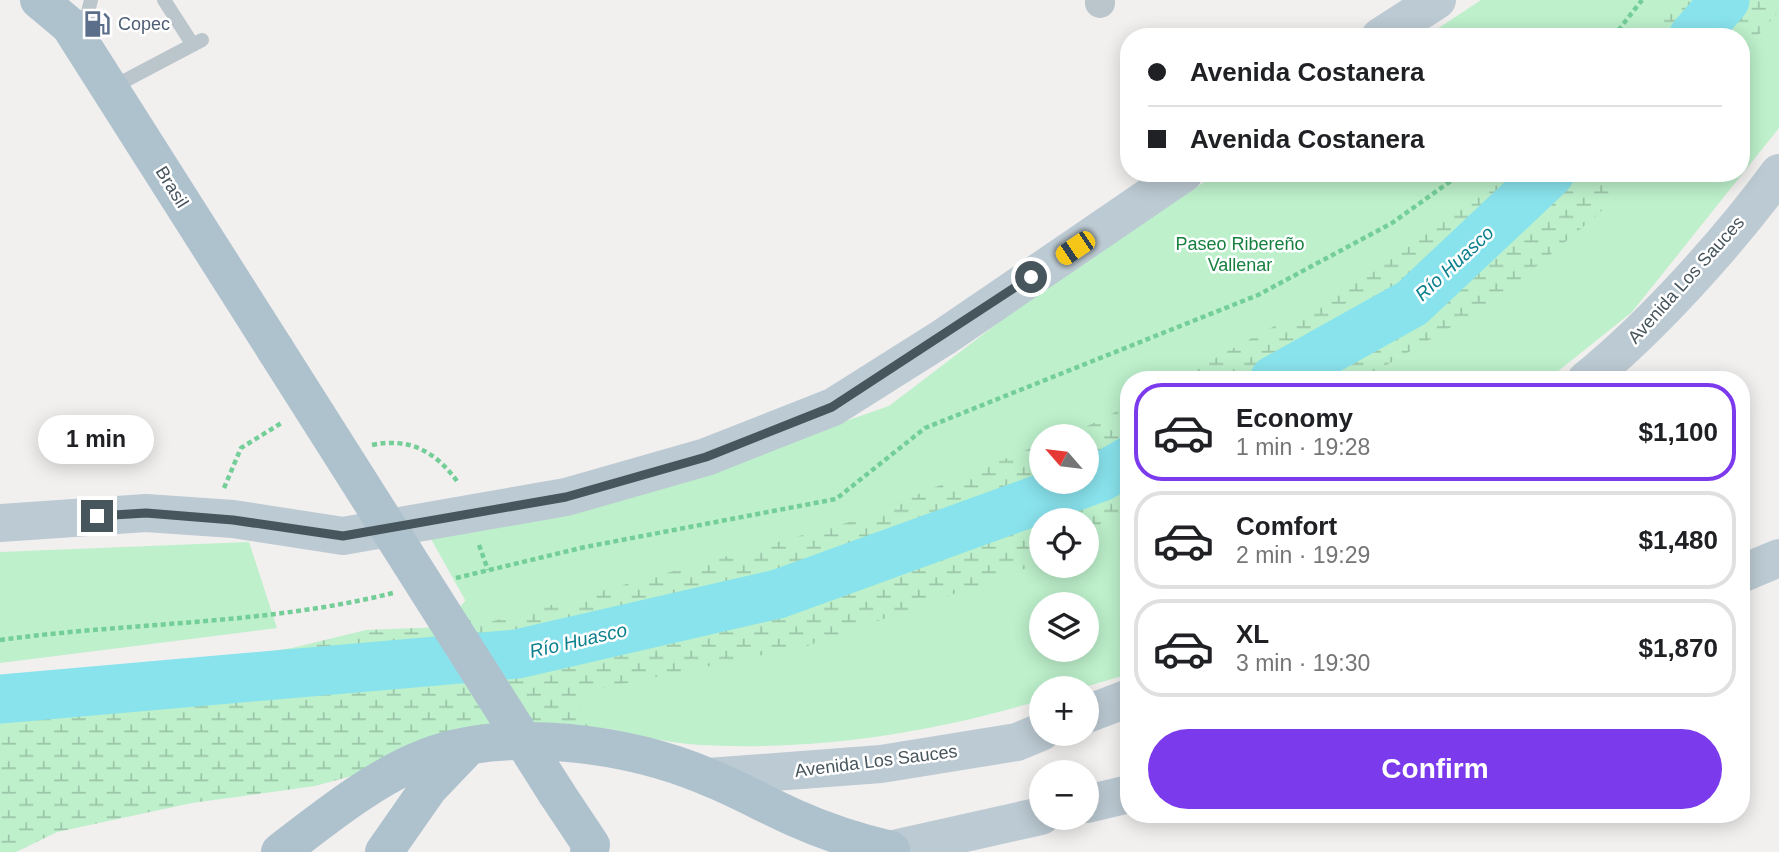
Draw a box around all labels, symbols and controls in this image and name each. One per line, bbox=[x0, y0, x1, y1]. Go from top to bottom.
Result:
fuel station icon: Copec bbox=[82, 9, 112, 39]
place label: Copec bbox=[118, 14, 170, 34]
text: Avenida Costanera bbox=[1190, 57, 1425, 87]
text: Avenida Costanera bbox=[1190, 124, 1425, 154]
street label: Brasil bbox=[152, 163, 192, 211]
street label: Avenida Los Sauces bbox=[1624, 212, 1748, 348]
water label: Río Huasco bbox=[1411, 222, 1498, 305]
car bbox=[1052, 228, 1099, 268]
park label: Paseo Ribereño Vallenar bbox=[1175, 234, 1305, 275]
route start bbox=[1015, 261, 1047, 293]
icon: car bbox=[1152, 401, 1215, 464]
text: Economy bbox=[1236, 403, 1353, 433]
callout: 1 min bbox=[39, 414, 155, 463]
text: $1,100 bbox=[1638, 417, 1718, 447]
north arrow bbox=[1029, 424, 1099, 494]
map controls bbox=[1029, 424, 1099, 830]
text: 1 min bbox=[66, 426, 126, 452]
text: 1 min · 19:28 bbox=[1236, 434, 1370, 460]
route end bbox=[81, 500, 113, 532]
button: locate bbox=[1029, 508, 1099, 578]
icon: car bbox=[1152, 509, 1215, 572]
text: Comfort bbox=[1236, 511, 1337, 541]
text: $1,480 bbox=[1638, 525, 1718, 555]
text: 2 min · 19:29 bbox=[1236, 542, 1370, 568]
button: layers bbox=[1029, 592, 1099, 662]
icon: car bbox=[1152, 617, 1215, 680]
water label: Río Huasco bbox=[527, 619, 629, 662]
text: XL bbox=[1236, 619, 1269, 649]
text: $1,870 bbox=[1638, 633, 1718, 663]
text: 3 min · 19:30 bbox=[1236, 650, 1370, 676]
button: + bbox=[1029, 676, 1099, 746]
button: Confirm bbox=[1148, 729, 1722, 809]
street label: Avenida Los Sauces bbox=[793, 741, 959, 781]
button: − bbox=[1029, 760, 1099, 830]

